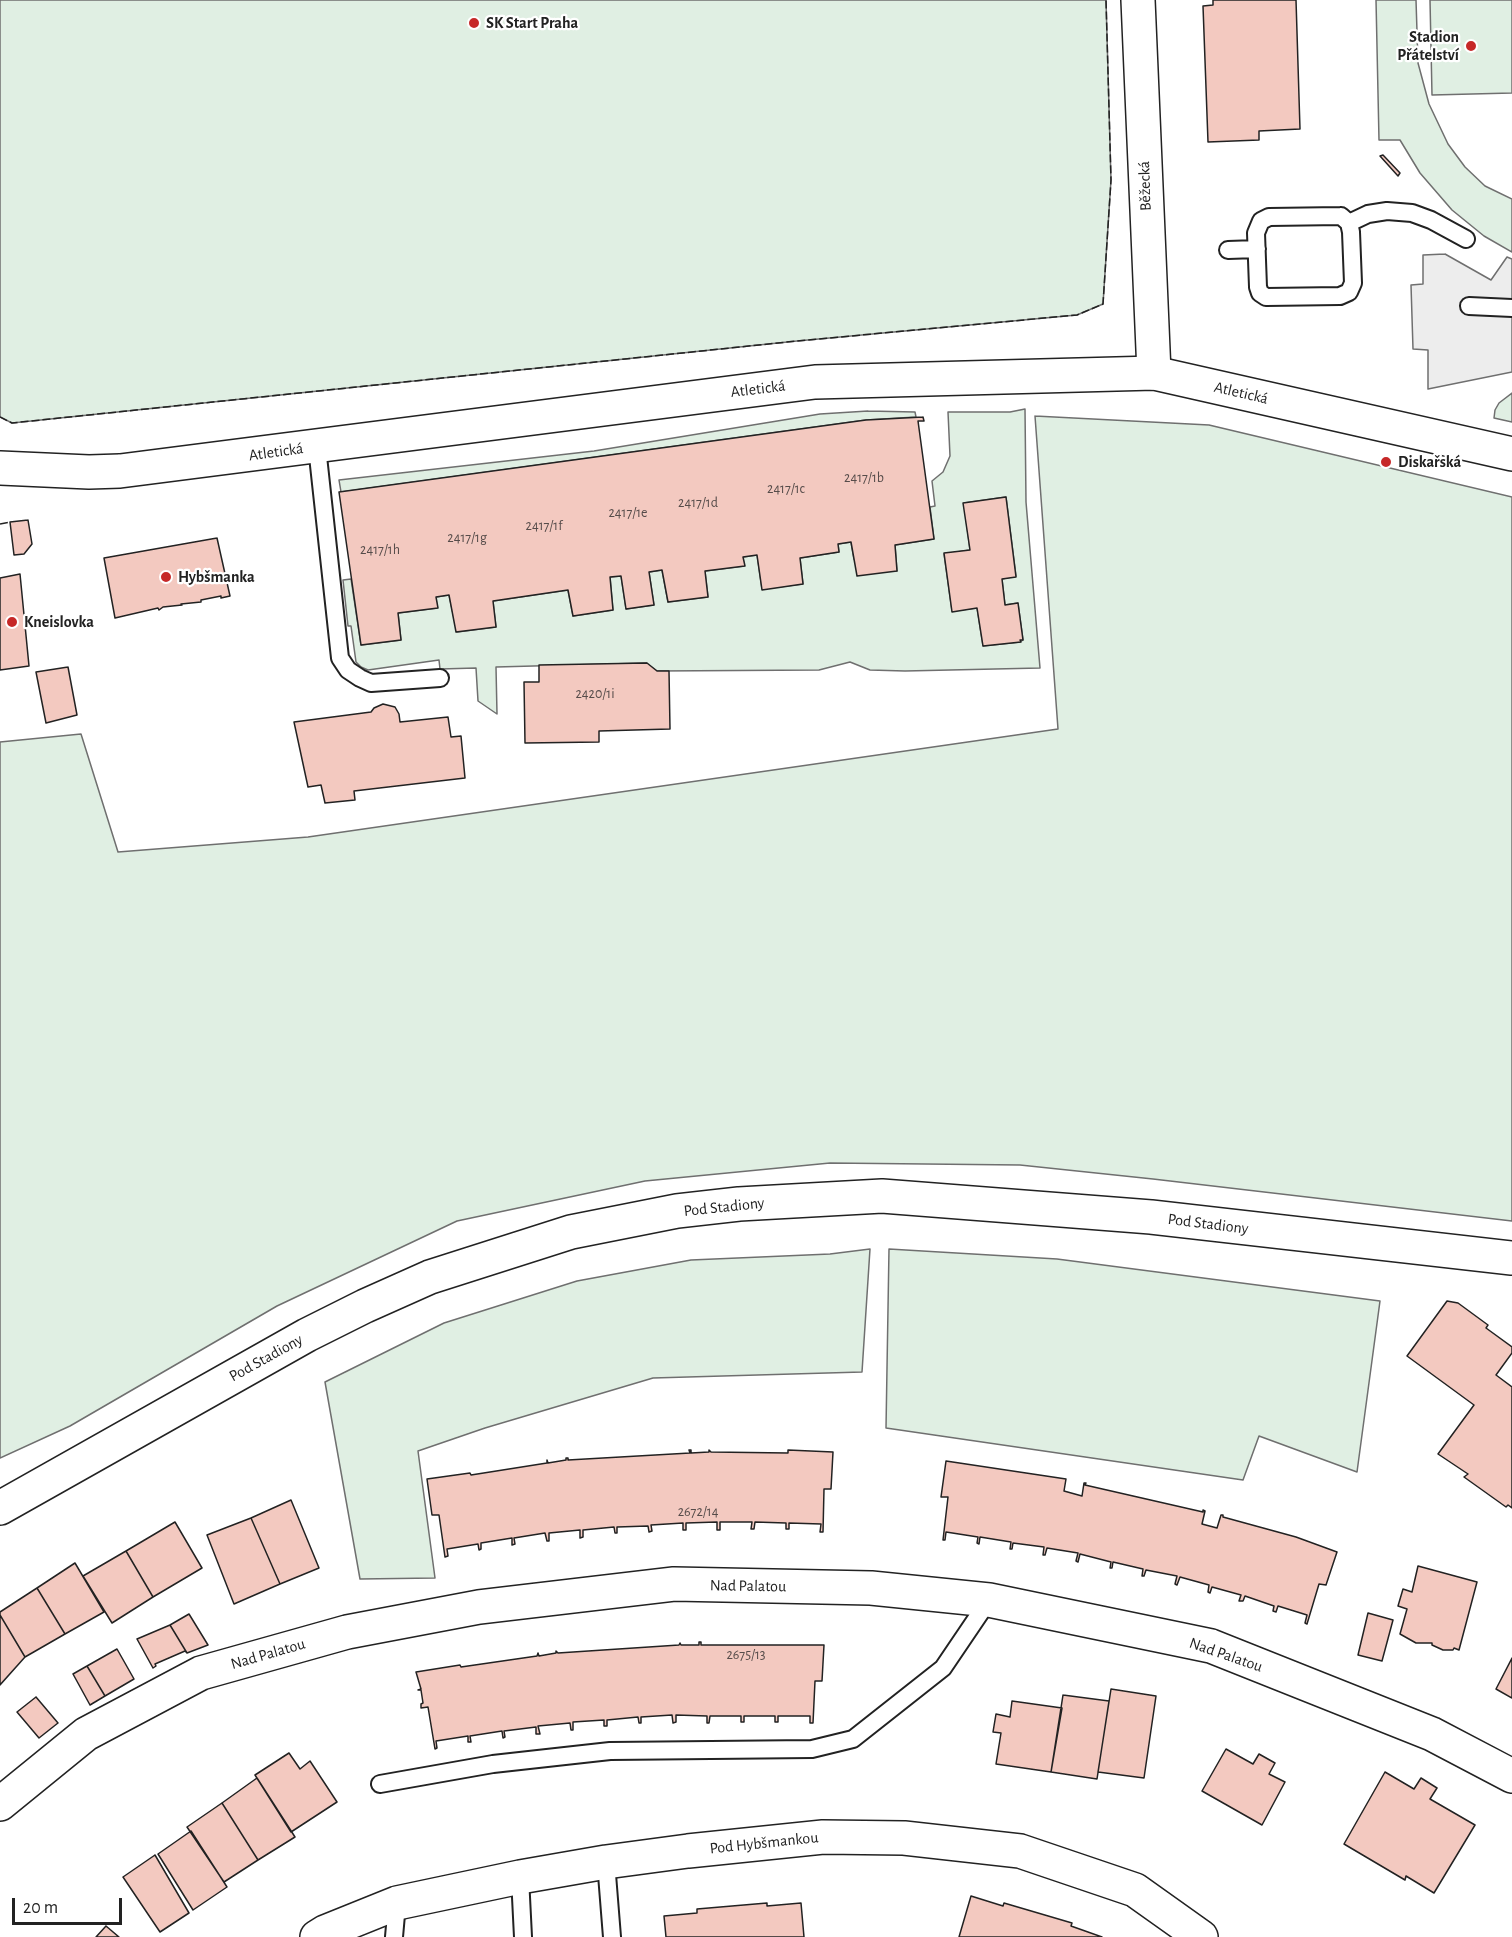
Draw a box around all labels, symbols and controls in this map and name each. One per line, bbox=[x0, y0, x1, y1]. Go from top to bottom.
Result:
place label: SK Start Praha bbox=[486, 13, 578, 33]
marker: SK Start Praha bbox=[467, 16, 481, 30]
place label: Stadion Přátelství bbox=[1397, 27, 1459, 65]
marker: Stadion Přátelství bbox=[1464, 39, 1478, 53]
street label: Běžecká bbox=[1135, 161, 1155, 211]
street label: Atletická bbox=[730, 376, 786, 402]
street label: Atletická bbox=[1212, 377, 1270, 409]
street label: Atletická bbox=[247, 439, 305, 465]
place label: Diskařská bbox=[1398, 452, 1461, 472]
marker: Diskařská bbox=[1379, 455, 1393, 469]
house number: 2417/1b bbox=[844, 470, 884, 486]
house number: 2417/1c bbox=[767, 481, 805, 497]
house number: 2417/1d bbox=[678, 495, 718, 511]
house number: 2417/1e bbox=[608, 505, 648, 521]
house number: 2417/1f bbox=[526, 518, 562, 534]
house number: 2417/1g bbox=[447, 530, 487, 546]
house number: 2417/1h bbox=[360, 542, 400, 558]
place label: Hybšmanka bbox=[178, 567, 255, 587]
marker: Hybšmanka bbox=[159, 570, 173, 584]
place label: Kneislovka bbox=[24, 612, 94, 632]
marker: Kneislovka bbox=[5, 615, 19, 629]
house number: 2420/1i bbox=[575, 686, 615, 702]
street label: Pod Stadiony bbox=[683, 1193, 765, 1221]
street label: Pod Stadiony bbox=[1167, 1210, 1249, 1238]
street label: Pod Stadiony bbox=[226, 1330, 306, 1386]
house number: 2672/14 bbox=[678, 1504, 718, 1520]
street label: Nad Palatou bbox=[710, 1576, 786, 1596]
street label: Nad Palatou bbox=[1187, 1633, 1265, 1677]
street label: Nad Palatou bbox=[229, 1634, 307, 1674]
house number: 2675/13 bbox=[726, 1647, 766, 1663]
street label: Pod Hybšmankou bbox=[709, 1828, 819, 1858]
scale bar bbox=[15, 1886, 124, 1924]
text: 20 m bbox=[23, 1899, 58, 1917]

